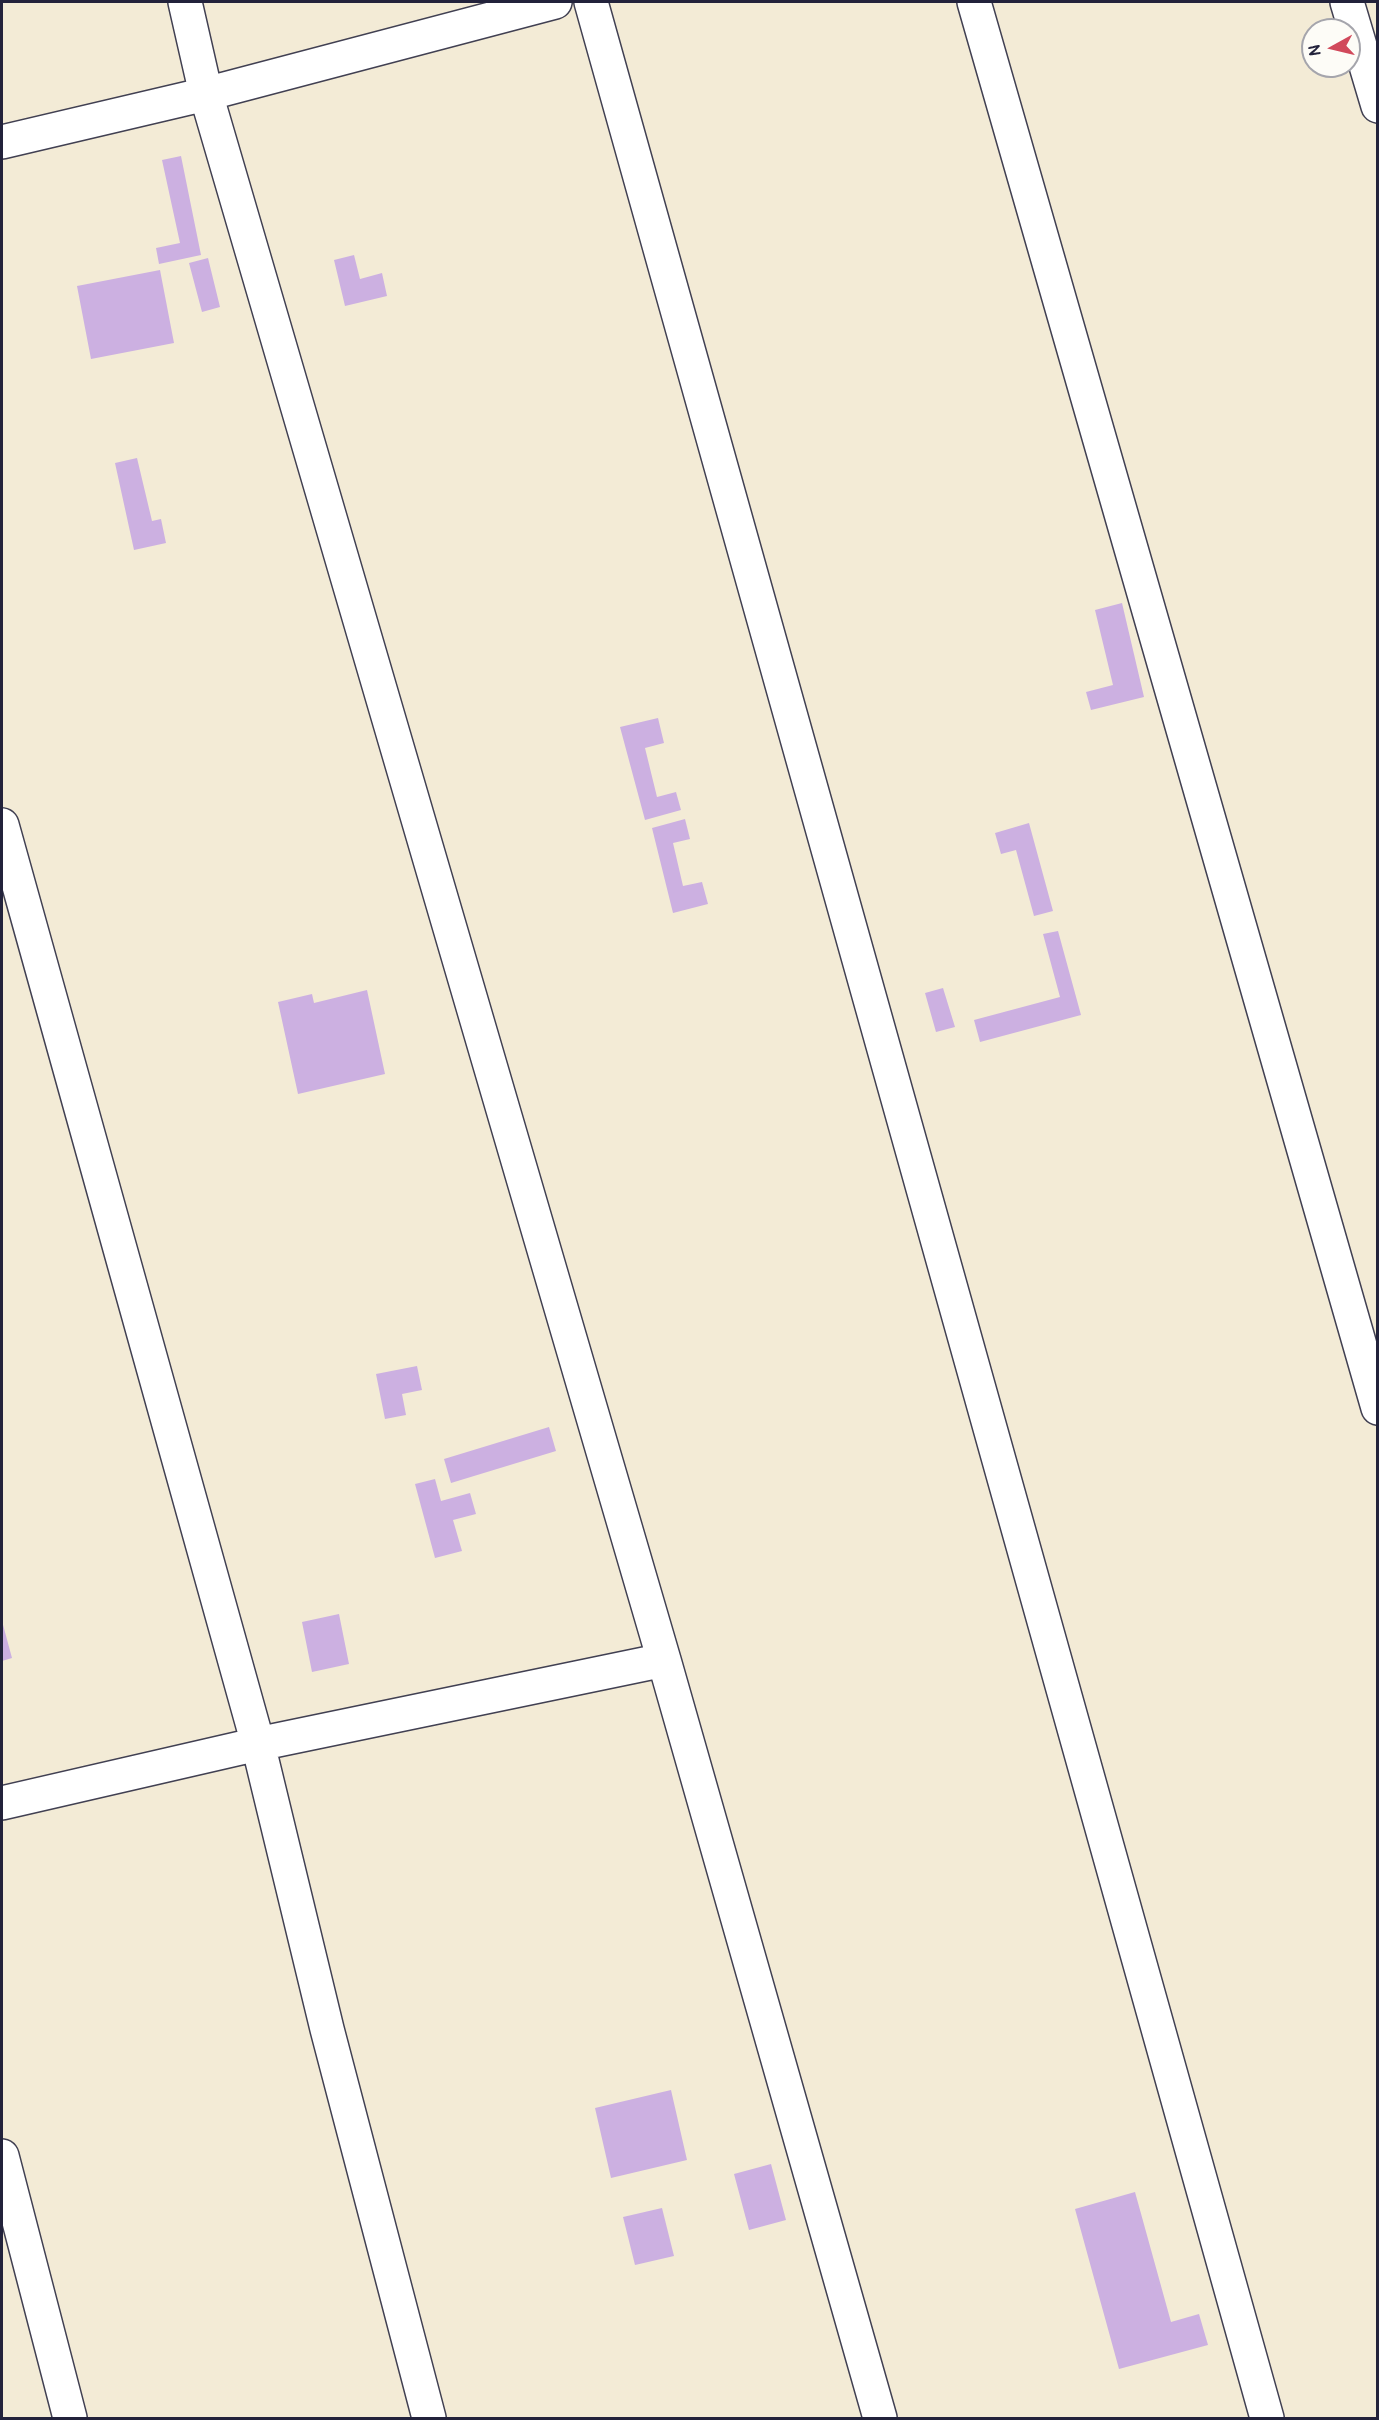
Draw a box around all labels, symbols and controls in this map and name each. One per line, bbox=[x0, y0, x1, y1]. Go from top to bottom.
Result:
north arrow bbox=[1301, 18, 1361, 78]
text: N bbox=[1305, 43, 1326, 57]

